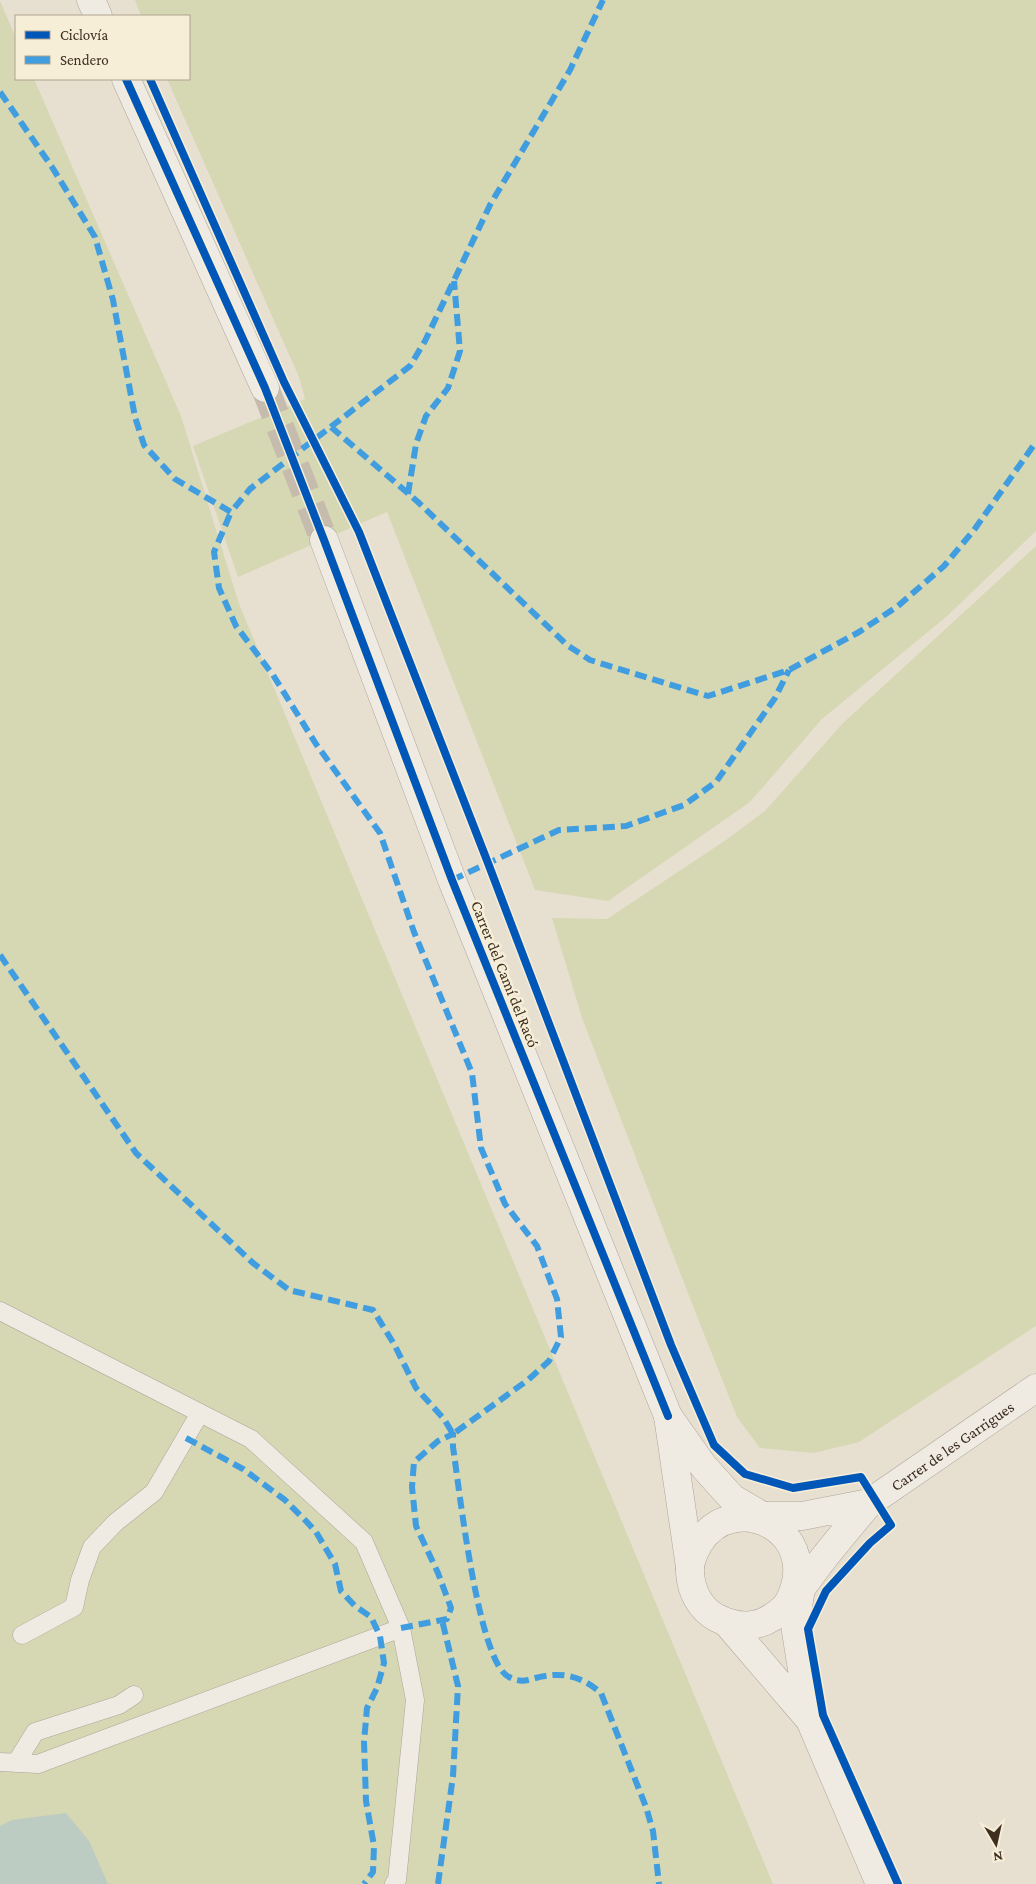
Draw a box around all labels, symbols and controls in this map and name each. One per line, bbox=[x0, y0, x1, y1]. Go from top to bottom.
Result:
legend bbox=[15, 15, 190, 80]
text: Ciclovía bbox=[60, 27, 108, 43]
text: Sendero bbox=[60, 52, 109, 68]
street label: Carrer del Camí del Racó bbox=[468, 898, 542, 1050]
street label: Carrer de les Garrigues bbox=[888, 1398, 1017, 1494]
north arrow bbox=[971, 1819, 1021, 1869]
text: N bbox=[992, 1848, 1004, 1866]

